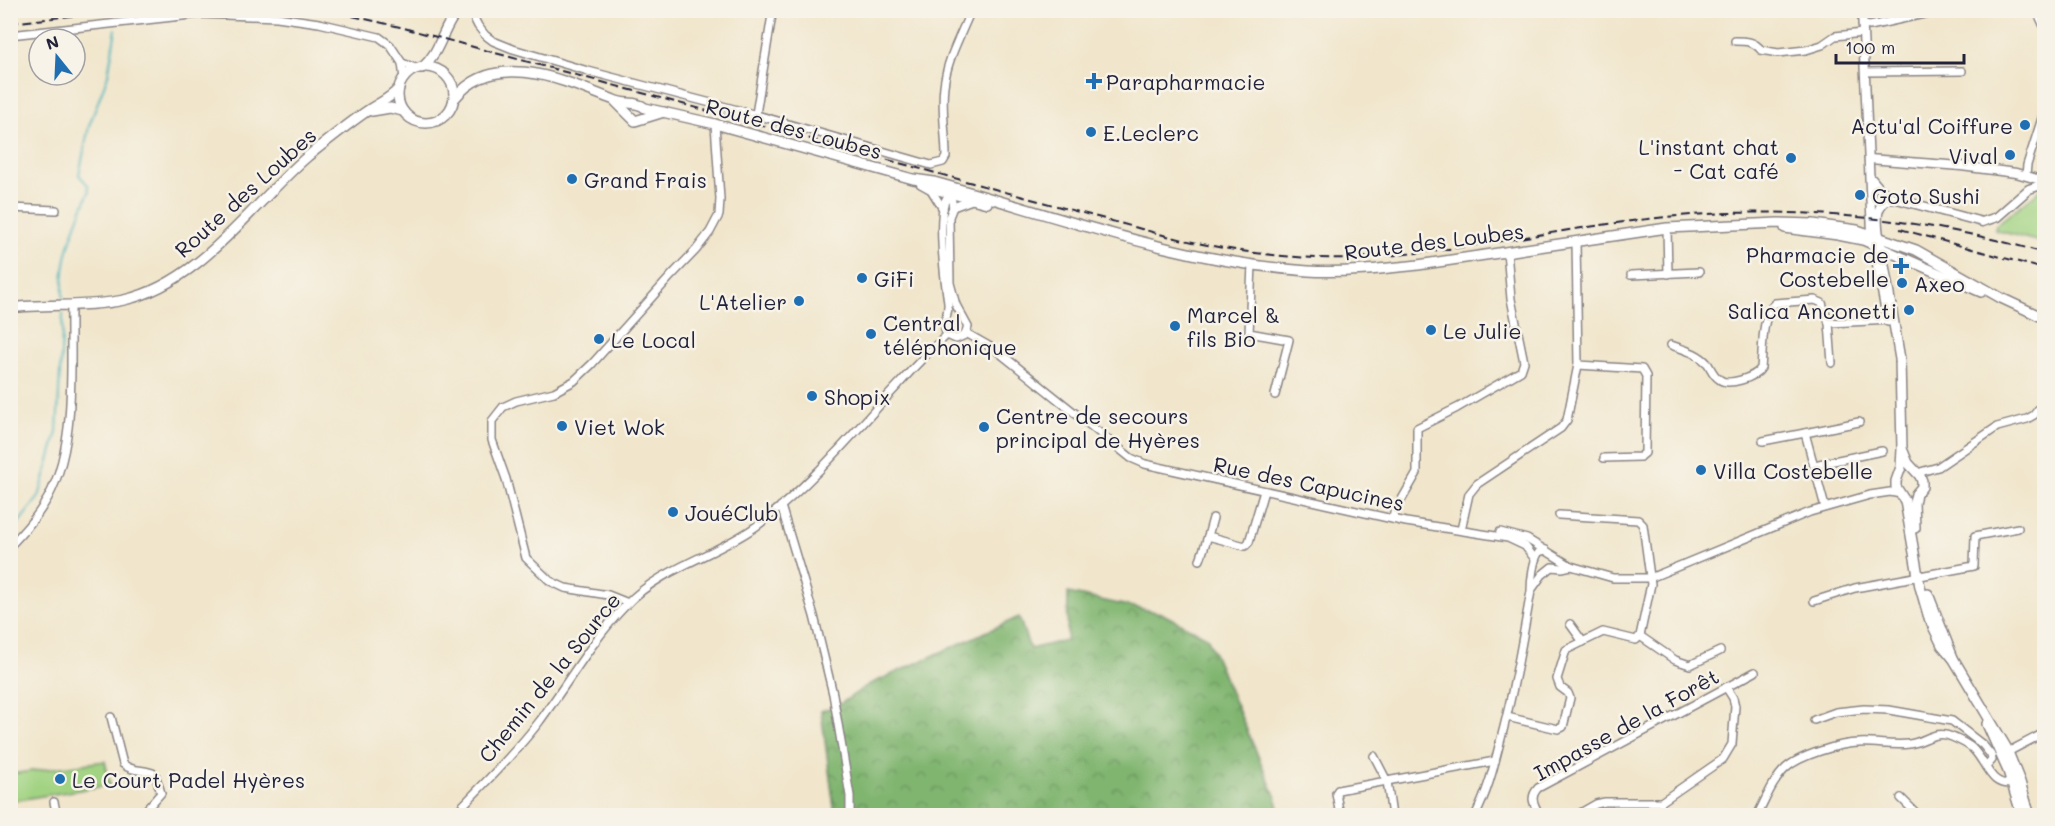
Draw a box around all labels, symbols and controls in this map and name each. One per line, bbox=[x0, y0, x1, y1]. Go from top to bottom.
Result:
north arrow bbox=[27, 27, 87, 87]
scale bar bbox=[1836, 27, 1964, 65]
text: N bbox=[43, 30, 61, 54]
text: 100 m bbox=[1845, 35, 1895, 59]
place label: Parapharmacie bbox=[1106, 68, 1266, 95]
marker: Parapharmacie bbox=[1087, 74, 1101, 88]
street label: Route des Loubes bbox=[703, 92, 885, 164]
place label: Actu'al Coiffure bbox=[1850, 112, 2013, 139]
marker: Actu'al Coiffure bbox=[2018, 118, 2032, 132]
place label: E.Leclerc bbox=[1103, 119, 1199, 146]
street label: Route des Loubes bbox=[169, 121, 321, 263]
marker: E.Leclerc bbox=[1084, 125, 1098, 139]
place label: L'instant chat - Cat café bbox=[1639, 133, 1779, 184]
place label: Vival bbox=[1949, 142, 1998, 169]
marker: Vival bbox=[2003, 148, 2017, 162]
marker: L'instant chat - Cat café bbox=[1784, 151, 1798, 165]
place label: Grand Frais bbox=[584, 166, 707, 193]
marker: Grand Frais bbox=[565, 172, 579, 186]
place label: Goto Sushi bbox=[1872, 182, 1980, 209]
marker: Goto Sushi bbox=[1853, 188, 1867, 202]
street label: Route des Loubes bbox=[1342, 217, 1526, 265]
place label: Pharmacie de Costebelle bbox=[1746, 241, 1889, 292]
marker: Pharmacie de Costebelle bbox=[1894, 259, 1908, 273]
place label: GiFi bbox=[874, 265, 914, 292]
place label: Axeo bbox=[1914, 270, 1965, 297]
marker: GiFi bbox=[855, 271, 869, 285]
marker: Axeo bbox=[1895, 276, 1909, 290]
place label: L'Atelier bbox=[699, 288, 787, 315]
marker: L'Atelier bbox=[792, 294, 806, 308]
place label: Salica Anconetti bbox=[1728, 297, 1897, 324]
place label: Marcel & fils Bio bbox=[1187, 301, 1280, 352]
marker: Salica Anconetti bbox=[1902, 303, 1916, 317]
place label: Central téléphonique bbox=[883, 309, 1017, 360]
place label: Le Julie bbox=[1443, 317, 1521, 344]
marker: Marcel & fils Bio bbox=[1168, 319, 1182, 333]
marker: Le Julie bbox=[1424, 323, 1438, 337]
place label: Le Local bbox=[611, 326, 696, 353]
marker: Central téléphonique bbox=[864, 327, 878, 341]
marker: Le Local bbox=[592, 332, 606, 346]
place label: Shopix bbox=[824, 383, 890, 410]
marker: Shopix bbox=[805, 389, 819, 403]
place label: Centre de secours principal de Hyères bbox=[996, 402, 1200, 453]
place label: Viet Wok bbox=[574, 413, 665, 440]
marker: Viet Wok bbox=[555, 419, 569, 433]
marker: Centre de secours principal de Hyères bbox=[977, 420, 991, 434]
street label: Rue des Capucines bbox=[1211, 450, 1407, 516]
place label: Villa Costebelle bbox=[1713, 457, 1873, 484]
marker: Villa Costebelle bbox=[1694, 463, 1708, 477]
place label: JouéClub bbox=[685, 499, 779, 526]
marker: JouéClub bbox=[666, 505, 680, 519]
street label: Chemin de la Source bbox=[472, 586, 626, 768]
street label: Impasse de la Forêt bbox=[1529, 662, 1723, 786]
place label: Le Court Padel Hyères bbox=[72, 766, 305, 793]
marker: Le Court Padel Hyères bbox=[53, 772, 67, 786]

